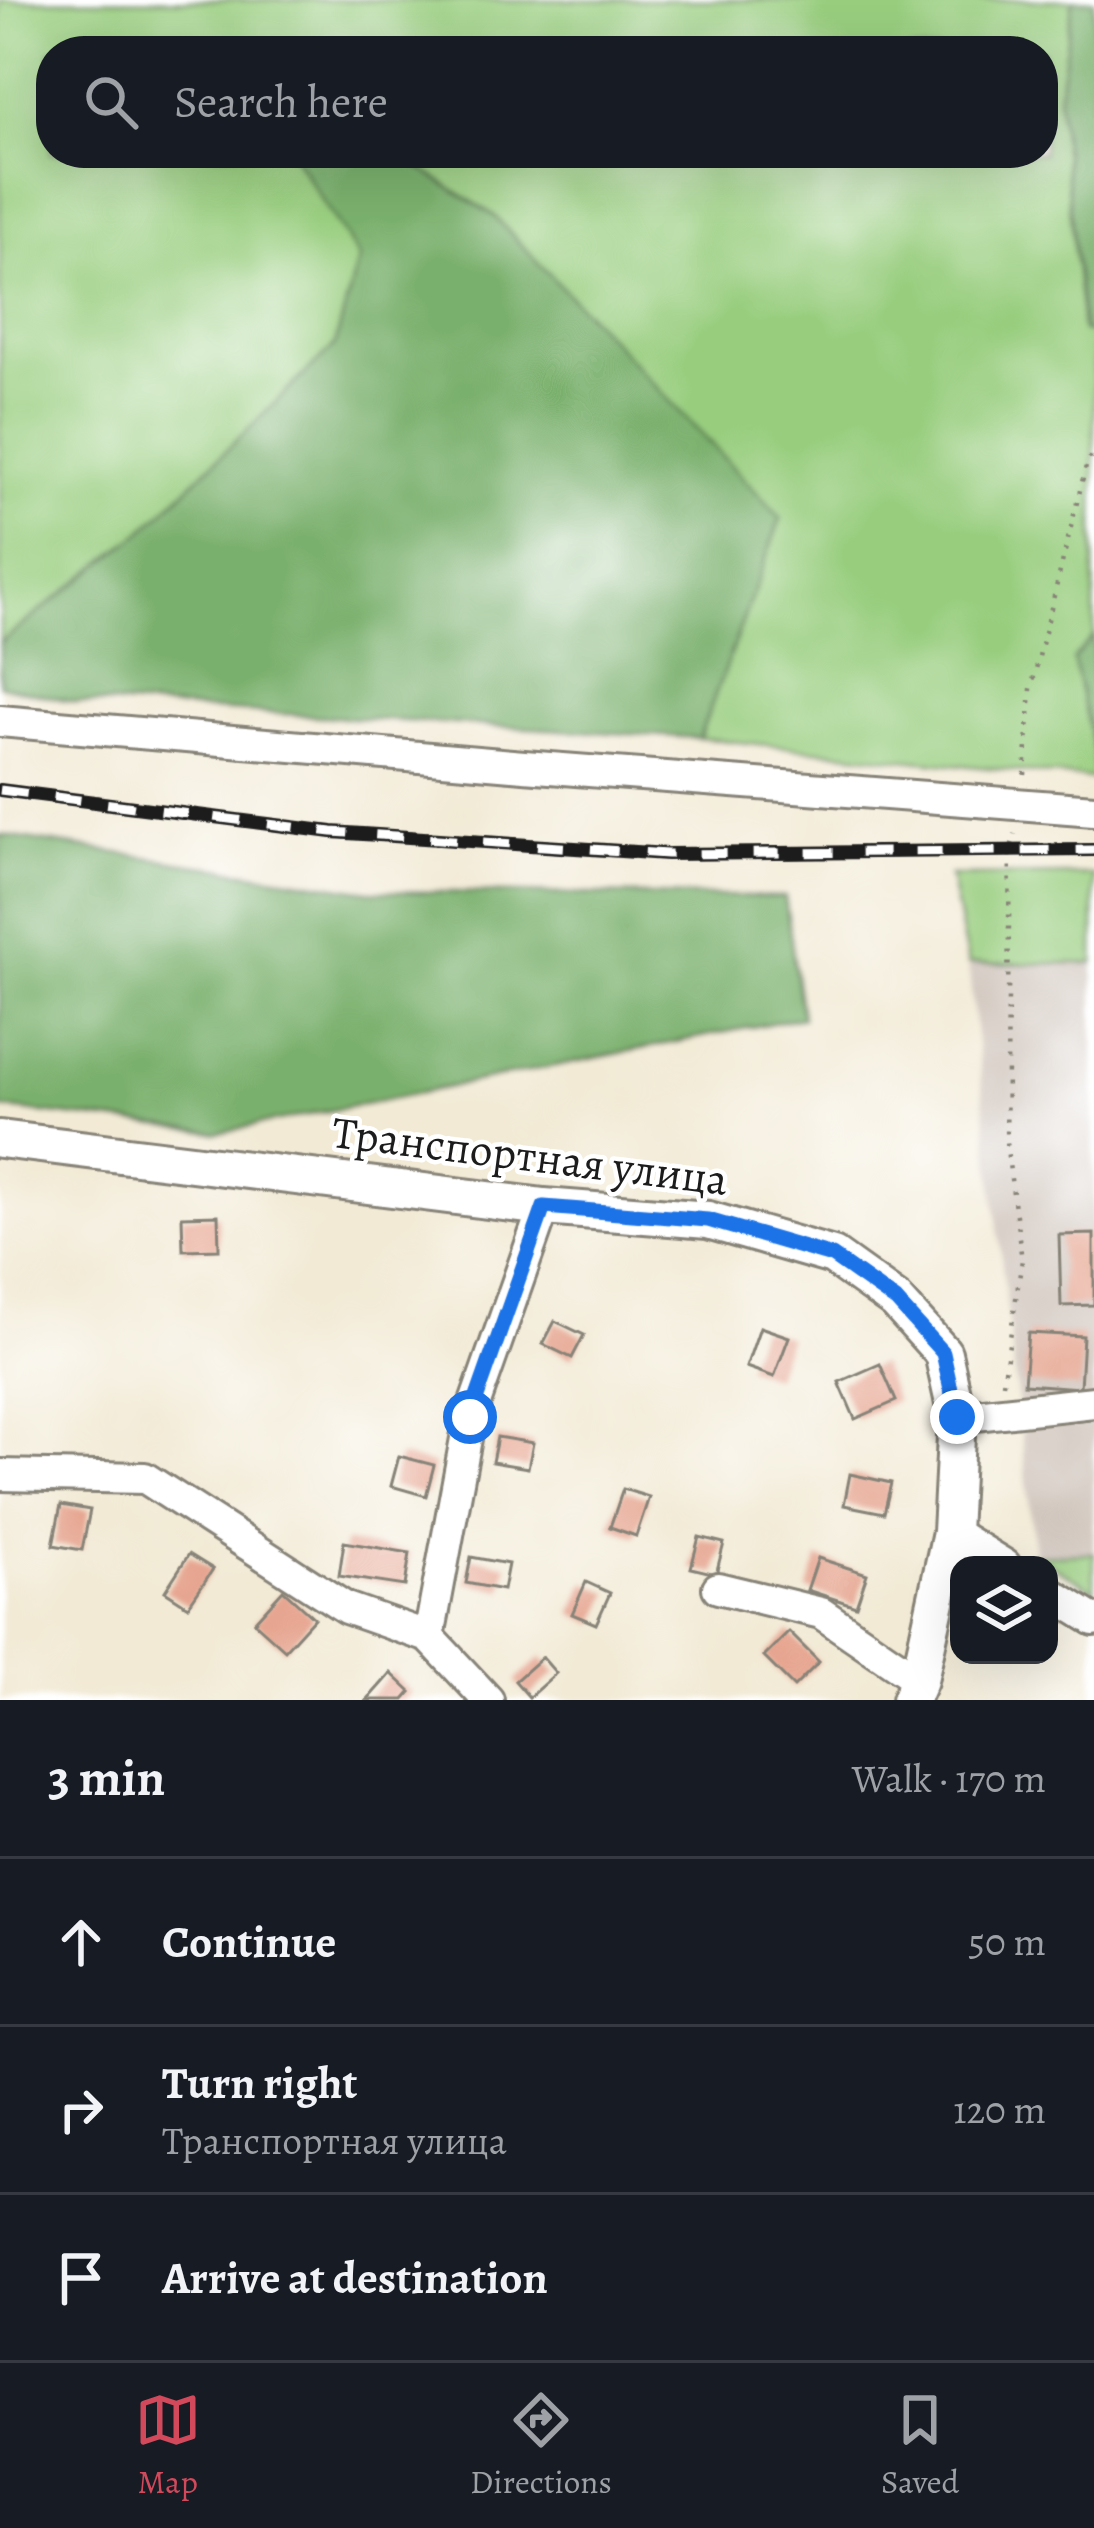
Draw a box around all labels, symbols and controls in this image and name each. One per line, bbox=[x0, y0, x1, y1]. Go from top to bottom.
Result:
search box bbox=[36, 36, 1058, 168]
icon: search bbox=[78, 69, 144, 135]
text: Search here bbox=[174, 71, 388, 133]
street label: Транспортная улица bbox=[329, 1101, 731, 1211]
route start bbox=[443, 1390, 497, 1444]
route end bbox=[930, 1390, 984, 1444]
map controls bbox=[950, 1556, 1058, 1664]
button: layers bbox=[950, 1556, 1058, 1664]
text: 3 min bbox=[48, 1743, 165, 1813]
text: Walk · 170 m bbox=[852, 1752, 1046, 1805]
icon: ahead bbox=[48, 1909, 114, 1975]
text: Continue bbox=[162, 1911, 336, 1973]
text: 50 m bbox=[968, 1915, 1046, 1968]
text: Turn right bbox=[162, 2052, 357, 2114]
icon: right bbox=[48, 2077, 114, 2143]
text: 120 m bbox=[953, 2083, 1046, 2136]
text: Транспортная улица bbox=[162, 2114, 507, 2167]
icon: arrive bbox=[48, 2245, 114, 2311]
text: Arrive at destination bbox=[162, 2247, 548, 2309]
tab: Map bbox=[135, 2387, 201, 2504]
tab: Directions bbox=[470, 2387, 612, 2504]
tab: Saved bbox=[881, 2387, 959, 2504]

